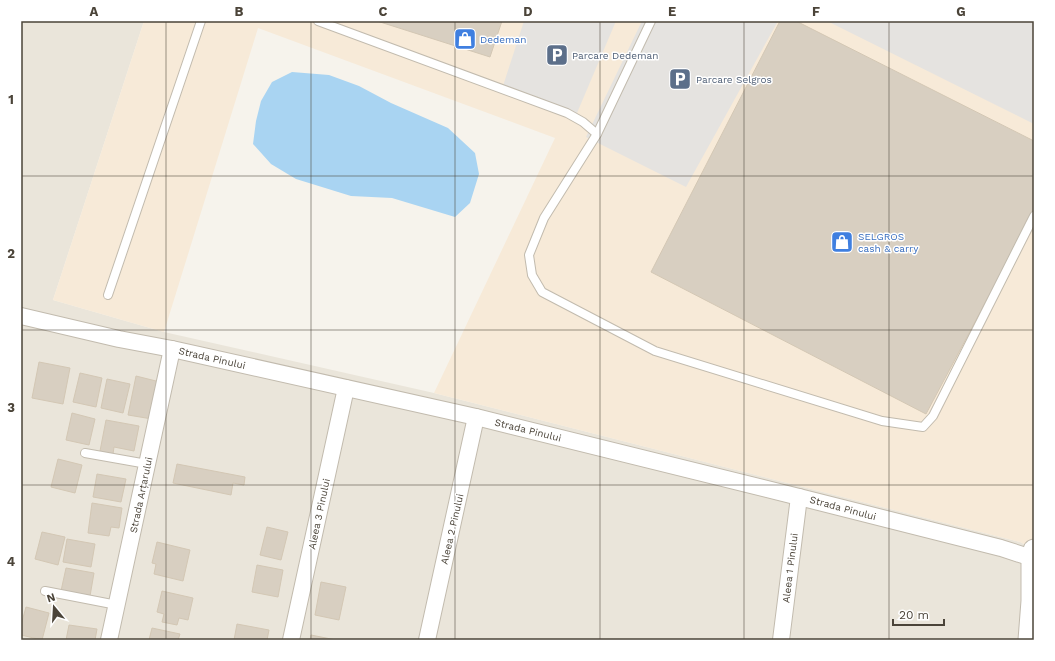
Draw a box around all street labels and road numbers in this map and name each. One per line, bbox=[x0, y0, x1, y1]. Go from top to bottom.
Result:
street label: Strada Pinului bbox=[177, 345, 247, 371]
street label: Strada Pinului bbox=[494, 416, 562, 444]
street label: Strada Arțarului bbox=[128, 456, 154, 534]
street label: Aleea 3 Pinului bbox=[306, 477, 332, 551]
street label: Aleea 2 Pinului bbox=[439, 493, 465, 565]
street label: Strada Pinului bbox=[809, 494, 877, 522]
street label: Aleea 1 Pinului bbox=[780, 533, 800, 603]

